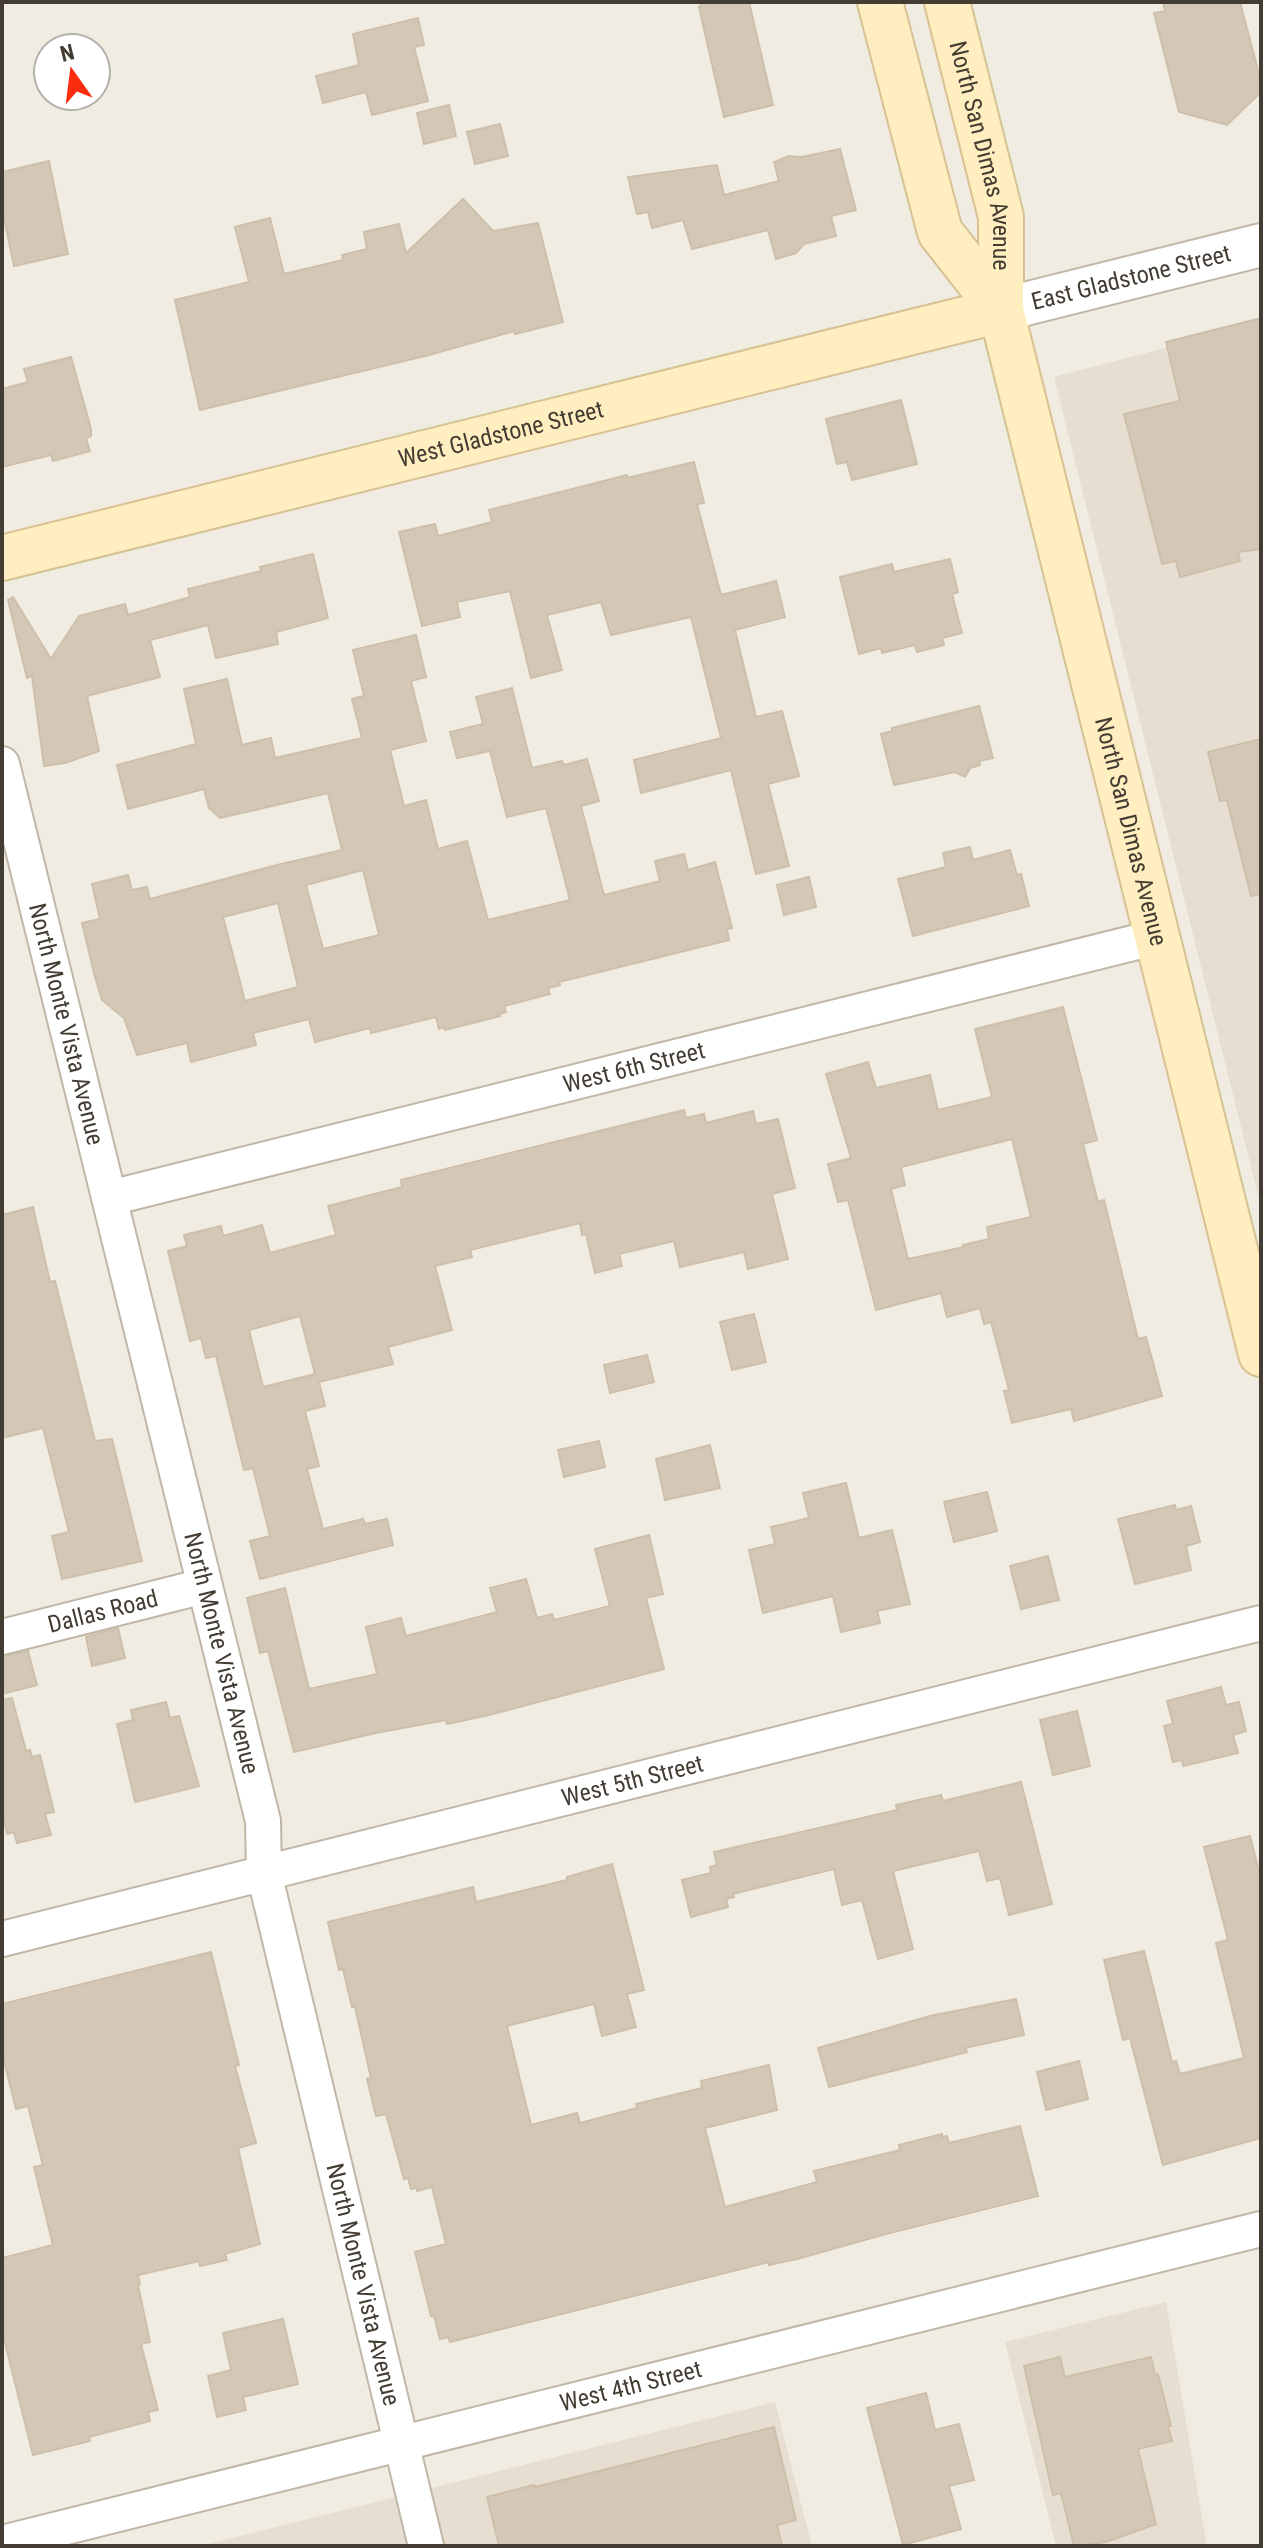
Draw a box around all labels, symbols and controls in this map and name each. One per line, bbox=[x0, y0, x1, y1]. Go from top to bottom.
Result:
north arrow bbox=[32, 32, 112, 112]
street label: North San Dimas Avenue bbox=[943, 38, 1015, 271]
text: N bbox=[58, 39, 77, 67]
street label: East Gladstone Street bbox=[1028, 239, 1234, 316]
street label: West Gladstone Street bbox=[395, 395, 606, 473]
street label: North San Dimas Avenue bbox=[1089, 714, 1173, 949]
street label: North Monte Vista Avenue bbox=[23, 900, 110, 1148]
street label: West 6th Street bbox=[560, 1036, 708, 1099]
street label: North Monte Vista Avenue bbox=[178, 1530, 265, 1777]
street label: Dallas Road bbox=[45, 1584, 161, 1639]
street label: West 5th Street bbox=[559, 1750, 706, 1812]
street label: North Monte Vista Avenue bbox=[320, 2161, 406, 2408]
street label: West 4th Street bbox=[557, 2355, 705, 2417]

